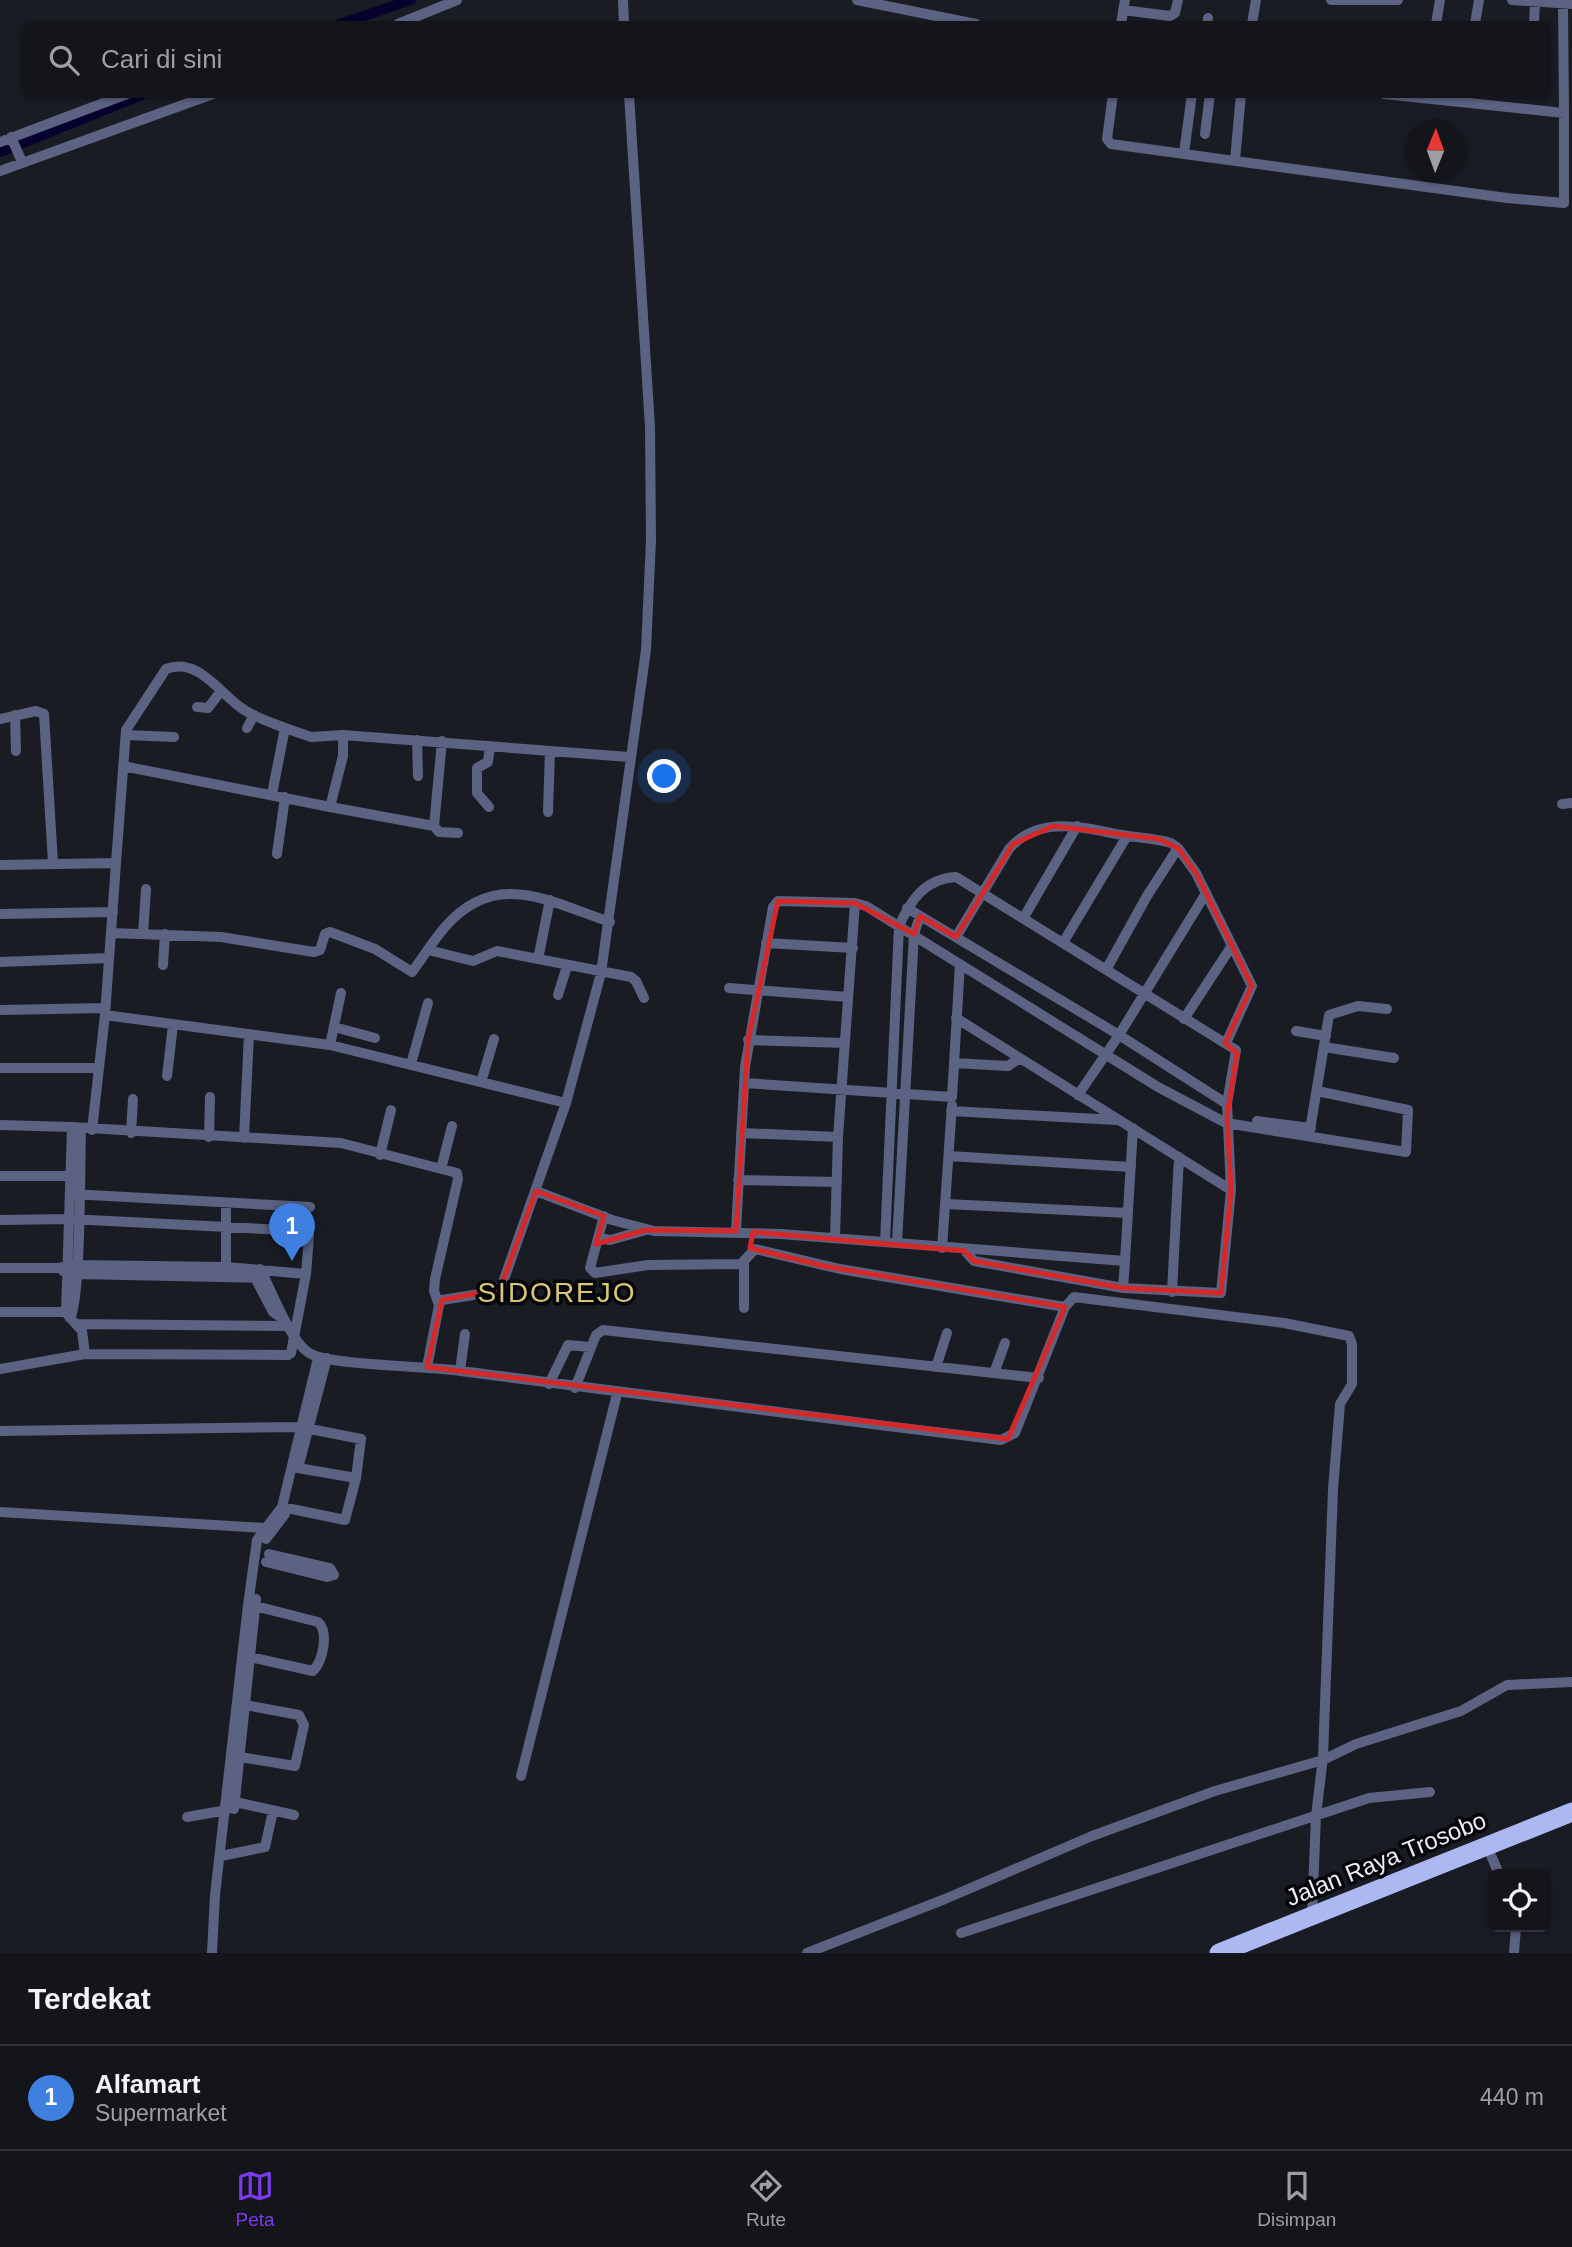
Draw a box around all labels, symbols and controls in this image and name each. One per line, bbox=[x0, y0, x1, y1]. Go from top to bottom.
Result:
search box bbox=[21, 21, 1551, 98]
icon: search bbox=[45, 41, 83, 79]
text: Cari di sini bbox=[101, 44, 222, 74]
north arrow bbox=[1404, 119, 1467, 182]
your location bbox=[647, 759, 681, 793]
pin: 1 bbox=[269, 1203, 315, 1261]
district label: SIDOREJO bbox=[477, 1277, 637, 1308]
street label: Jalan Raya Trosobo bbox=[1282, 1806, 1490, 1911]
map controls bbox=[1488, 1869, 1551, 1932]
button: locate bbox=[1488, 1869, 1551, 1932]
text: Terdekat bbox=[28, 1982, 151, 2015]
text: Alfamart bbox=[95, 2069, 200, 2099]
text: 1 bbox=[45, 2084, 57, 2110]
text: 440 m bbox=[1480, 2084, 1544, 2110]
text: Supermarket bbox=[95, 2100, 227, 2126]
tab: Peta bbox=[236, 2167, 275, 2231]
tab: Rute bbox=[746, 2167, 786, 2231]
tab: Disimpan bbox=[1257, 2167, 1336, 2231]

